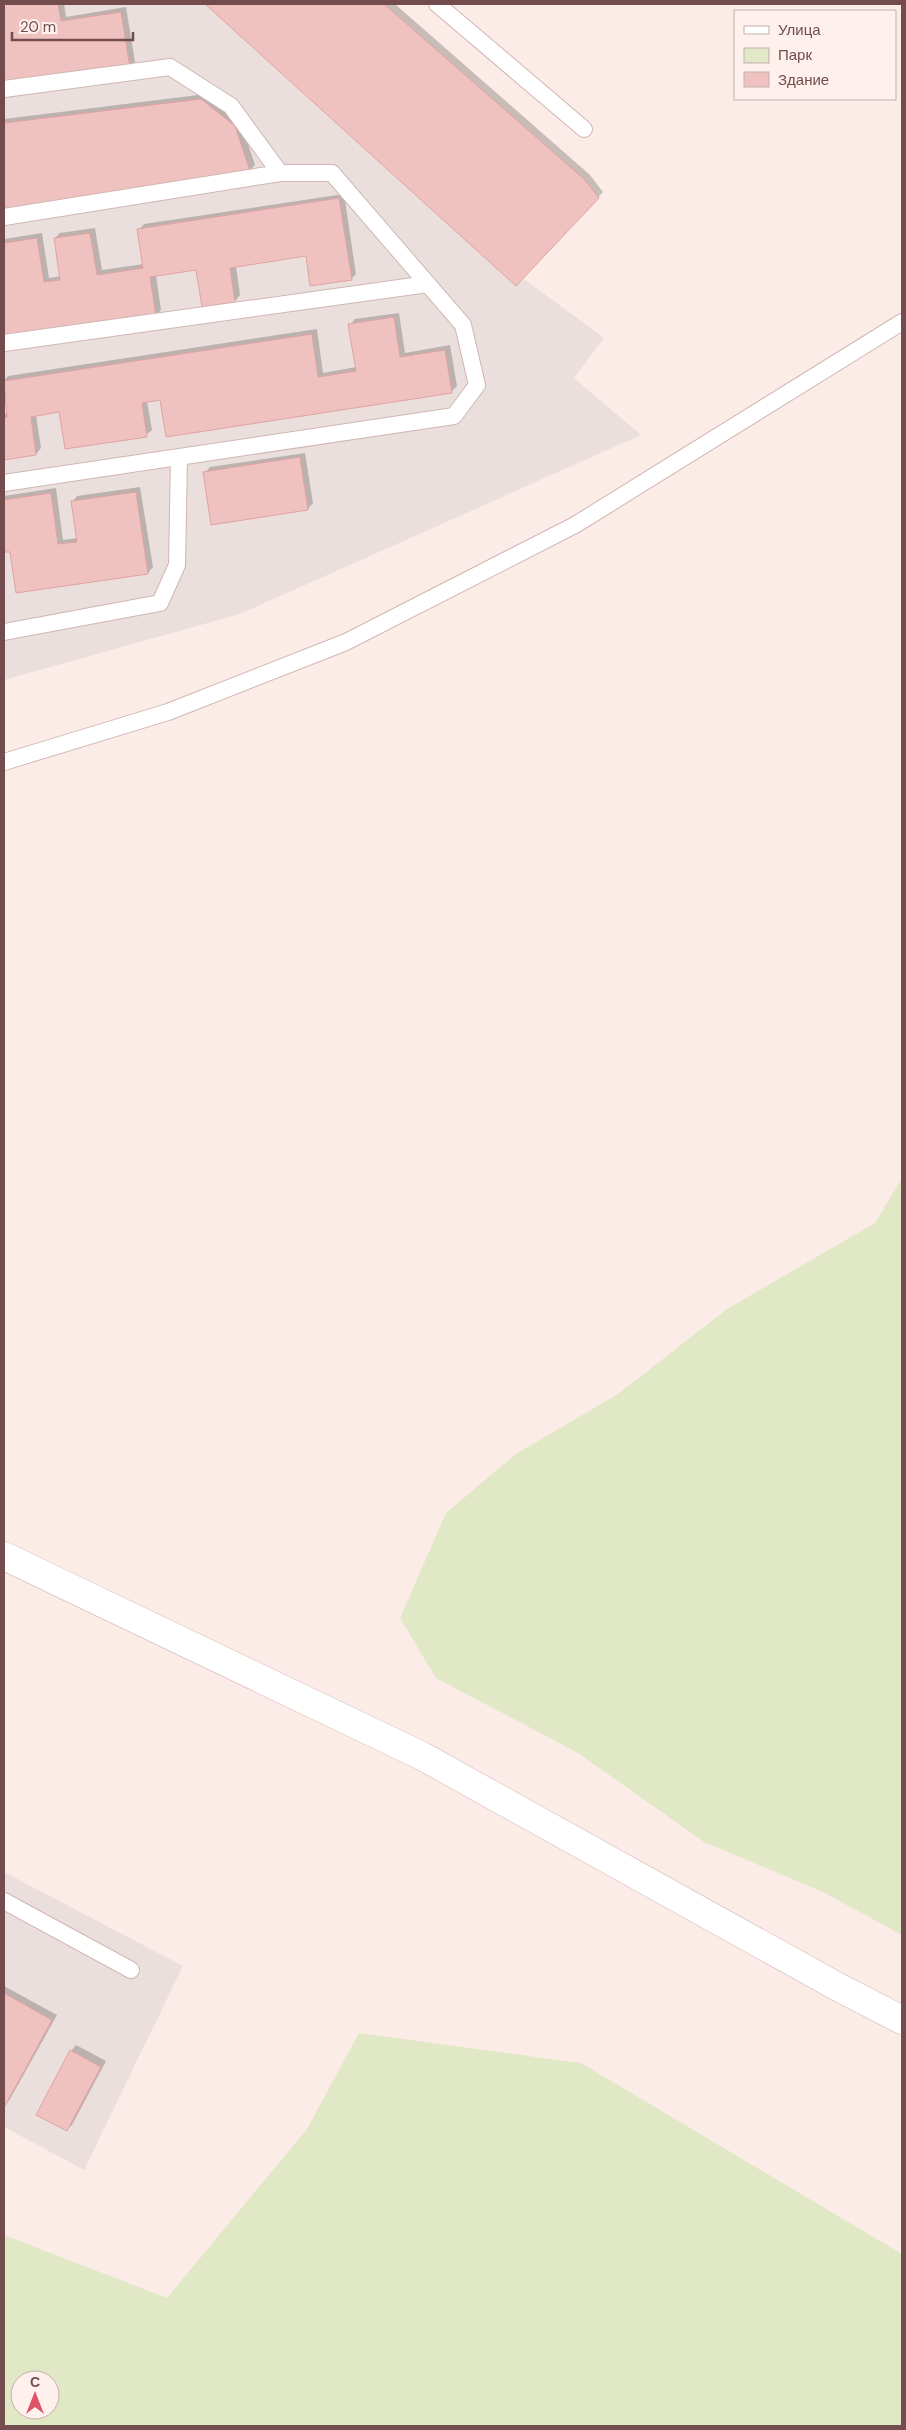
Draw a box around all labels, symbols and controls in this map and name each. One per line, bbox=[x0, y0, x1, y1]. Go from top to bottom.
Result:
scale bar bbox=[12, 10, 134, 42]
legend bbox=[734, 10, 896, 100]
text: 20 m bbox=[20, 17, 56, 37]
text: Улица bbox=[778, 20, 821, 40]
text: Парк bbox=[778, 45, 812, 65]
text: Здание bbox=[778, 70, 829, 90]
north arrow bbox=[10, 2370, 60, 2420]
text: С bbox=[30, 2373, 40, 2391]

